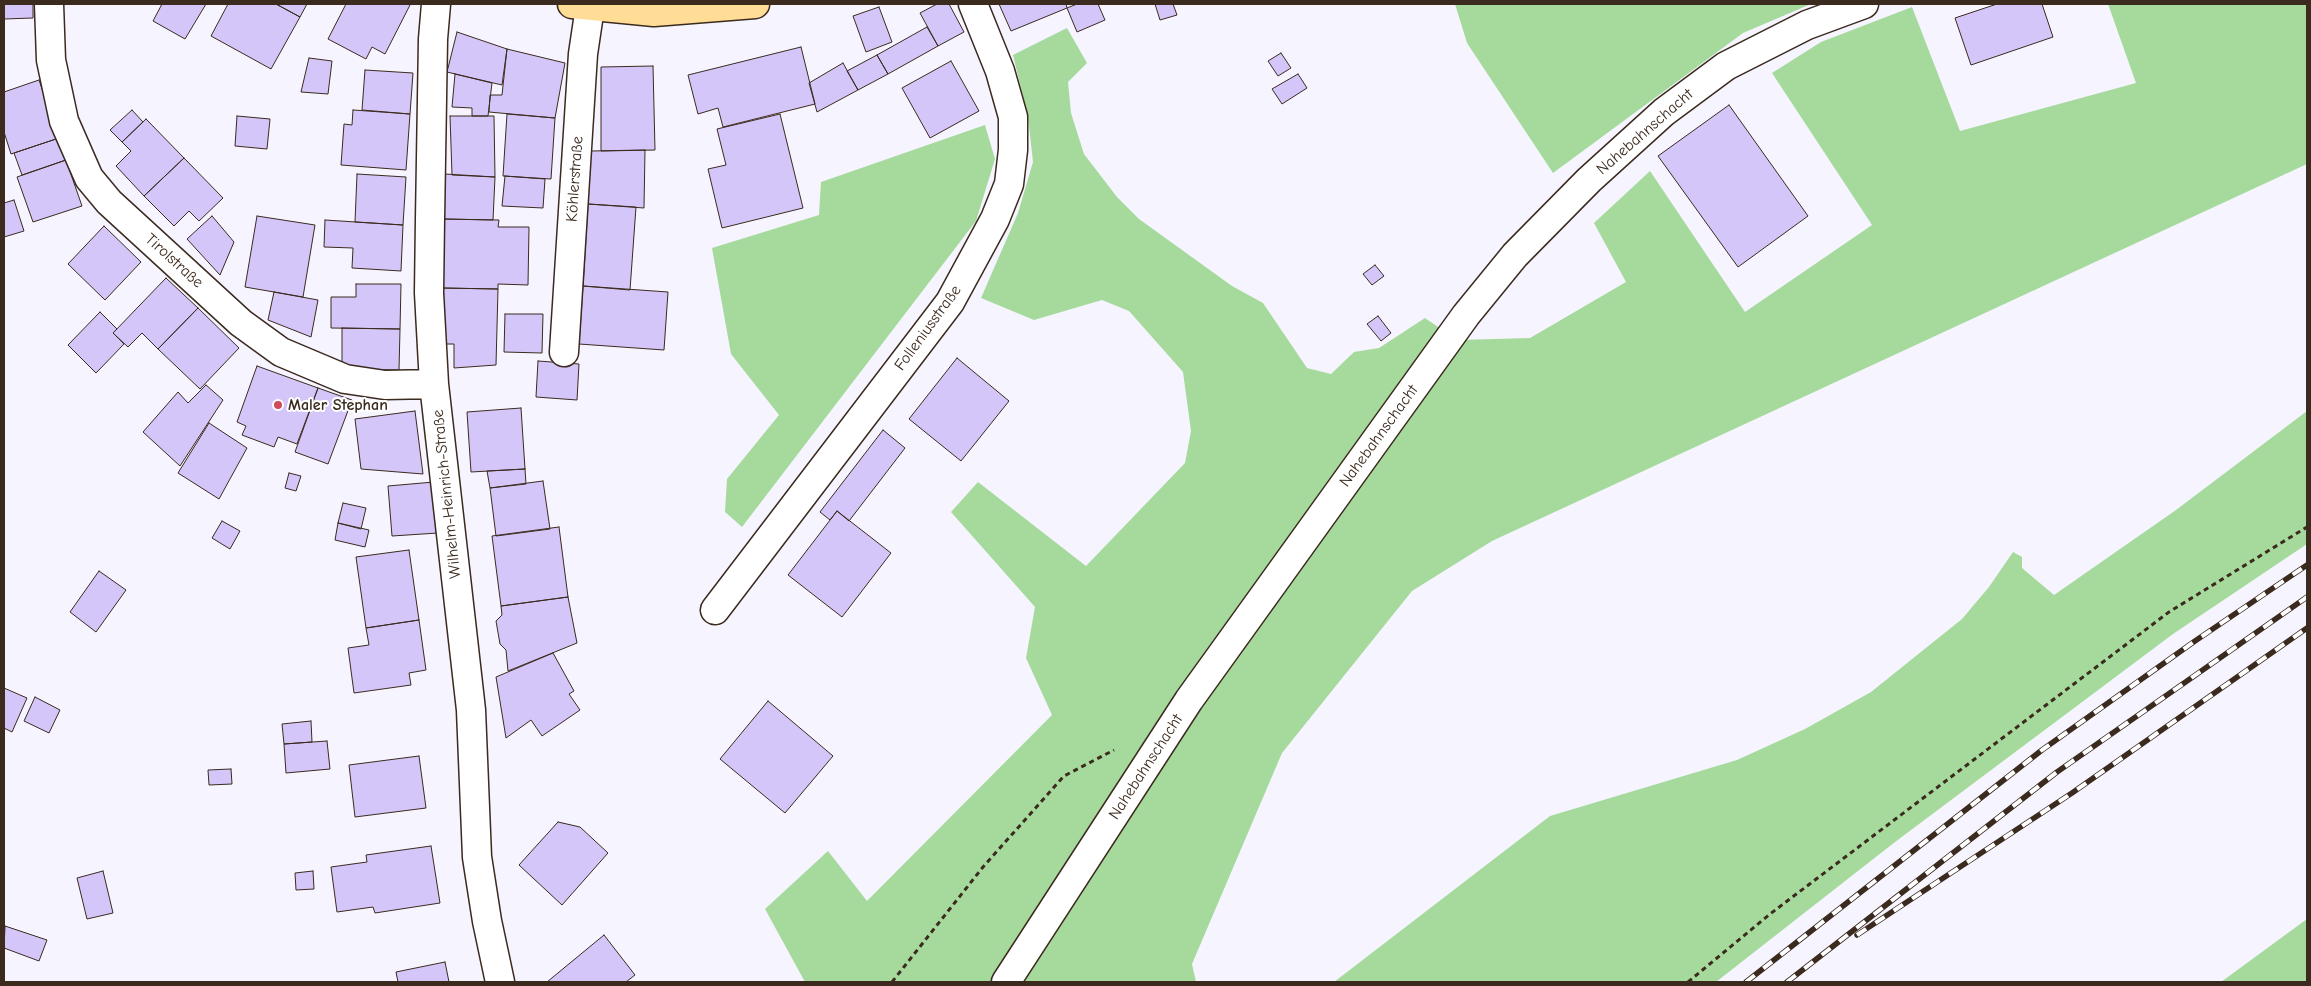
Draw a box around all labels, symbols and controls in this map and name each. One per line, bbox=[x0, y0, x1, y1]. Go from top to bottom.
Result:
street label: Nahebahnschacht bbox=[1593, 85, 1697, 179]
street label: Köhlerstraße bbox=[562, 136, 588, 222]
street label: Tirolstraße bbox=[141, 230, 207, 292]
street label: Folleniusstraße bbox=[891, 281, 965, 375]
street label: Nahebahnschacht bbox=[1335, 381, 1423, 491]
place label: Maler Stephan bbox=[288, 395, 388, 415]
marker: Maler Stephan bbox=[272, 399, 284, 411]
street label: Wilhelm-Heinrich-Straße bbox=[429, 409, 465, 579]
street label: Nahebahnschacht bbox=[1105, 711, 1187, 823]

